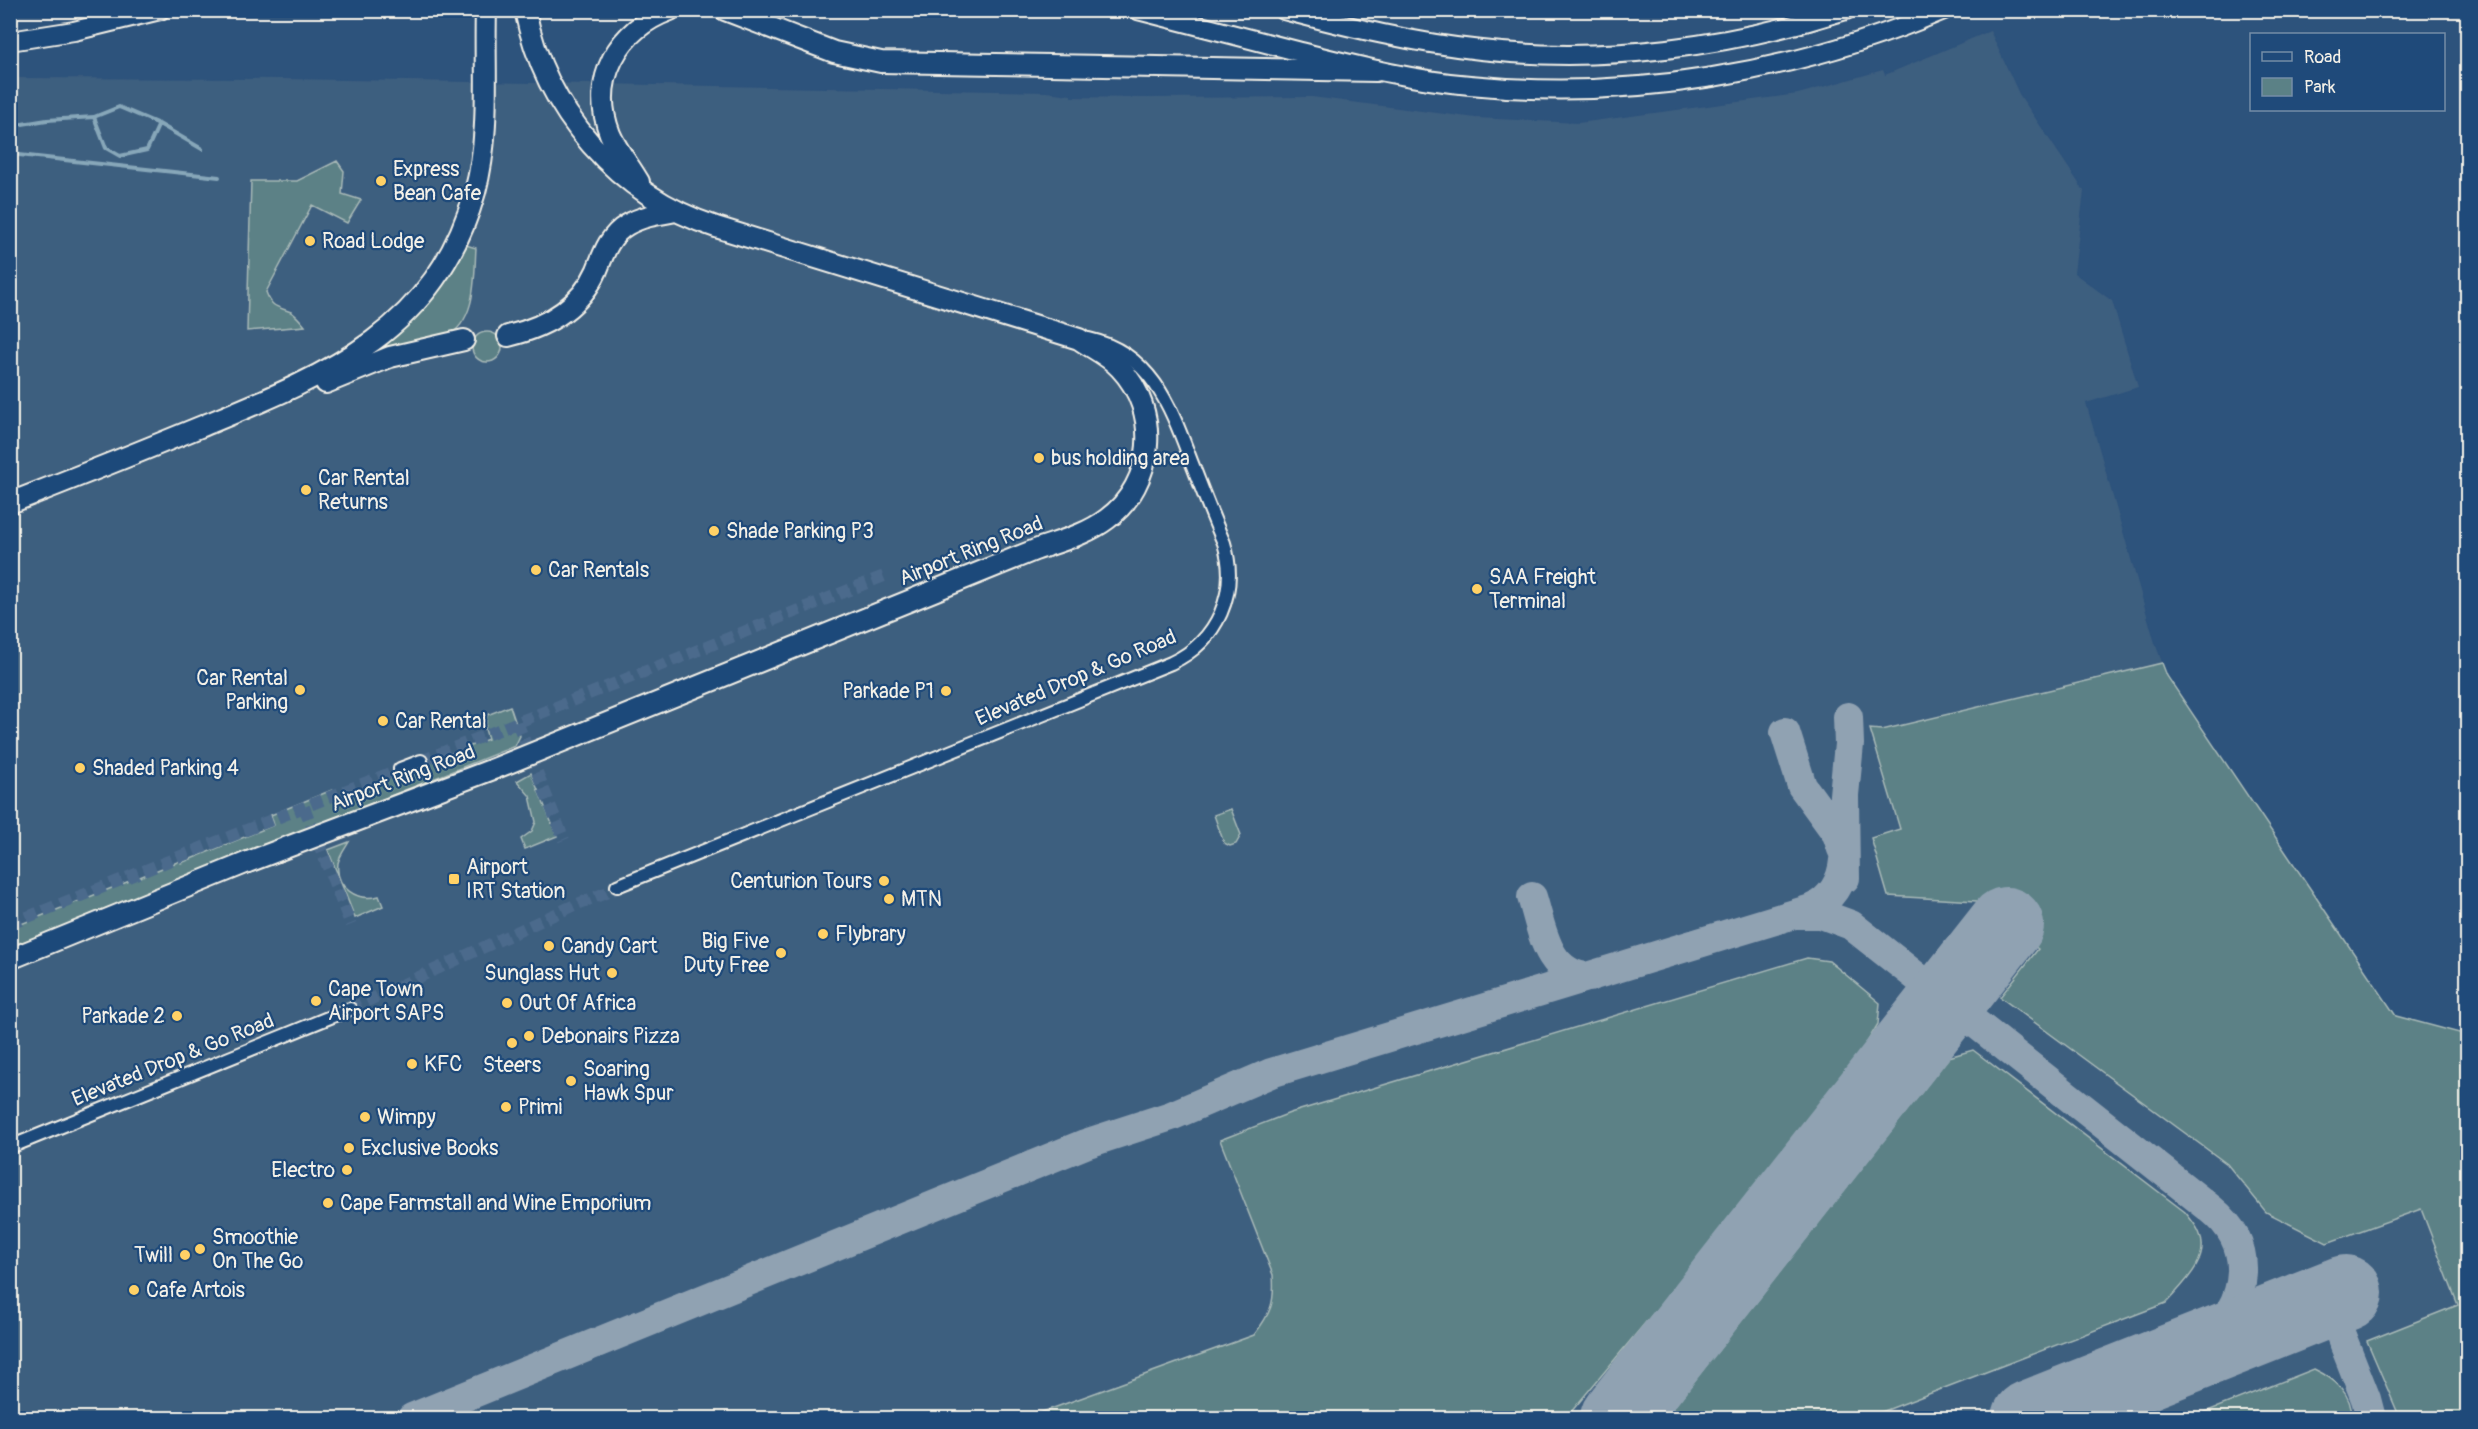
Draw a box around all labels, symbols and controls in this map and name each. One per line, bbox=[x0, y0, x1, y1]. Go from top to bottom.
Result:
legend bbox=[2250, 33, 2445, 111]
text: Road bbox=[2304, 46, 2341, 69]
text: Park bbox=[2304, 76, 2336, 99]
place label: Express Bean Cafe bbox=[393, 156, 482, 207]
marker: Express Bean Cafe bbox=[374, 174, 388, 188]
place label: Road Lodge bbox=[322, 228, 425, 255]
marker: Road Lodge bbox=[303, 234, 317, 248]
place label: bus holding area bbox=[1051, 445, 1190, 472]
marker: bus holding area bbox=[1032, 451, 1046, 465]
place label: Car Rental Returns bbox=[318, 465, 410, 516]
marker: Car Rental Returns bbox=[299, 483, 313, 497]
street label: Airport Ring Road bbox=[895, 510, 1047, 592]
place label: Shade Parking P3 bbox=[726, 518, 874, 545]
marker: Shade Parking P3 bbox=[707, 524, 721, 538]
place label: Car Rentals bbox=[548, 557, 650, 584]
marker: Car Rentals bbox=[529, 563, 543, 577]
place label: SAA Freight Terminal bbox=[1489, 564, 1596, 615]
marker: SAA Freight Terminal bbox=[1470, 582, 1484, 596]
street label: Elevated Drop & Go Road bbox=[971, 623, 1181, 733]
place label: Car Rental Parking bbox=[196, 665, 288, 716]
place label: Parkade P1 bbox=[842, 678, 934, 705]
marker: Car Rental Parking bbox=[293, 683, 307, 697]
marker: Parkade P1 bbox=[939, 684, 953, 698]
place label: Car Rental bbox=[395, 708, 487, 735]
marker: Car Rental bbox=[376, 714, 390, 728]
street label: Airport Ring Road bbox=[327, 738, 479, 818]
place label: Shaded Parking 4 bbox=[92, 755, 239, 782]
marker: Shaded Parking 4 bbox=[73, 761, 87, 775]
place label: Airport IRT Station bbox=[466, 854, 565, 905]
place label: Centurion Tours bbox=[730, 868, 873, 895]
marker: Airport IRT Station bbox=[447, 872, 461, 886]
marker: Centurion Tours bbox=[877, 874, 891, 888]
place label: MTN bbox=[901, 886, 942, 913]
marker: MTN bbox=[882, 892, 896, 906]
place label: Flybrary bbox=[835, 921, 906, 948]
marker: Flybrary bbox=[816, 927, 830, 941]
place label: Big Five Duty Free bbox=[683, 928, 770, 979]
place label: Candy Cart bbox=[561, 933, 658, 960]
marker: Candy Cart bbox=[542, 939, 556, 953]
marker: Big Five Duty Free bbox=[774, 946, 788, 960]
place label: Sunglass Hut bbox=[484, 960, 601, 987]
marker: Sunglass Hut bbox=[605, 966, 619, 980]
place label: Cape Town Airport SAPS bbox=[328, 976, 444, 1027]
place label: Out Of Africa bbox=[519, 990, 636, 1017]
marker: Cape Town Airport SAPS bbox=[309, 994, 323, 1008]
marker: Out Of Africa bbox=[500, 996, 514, 1010]
place label: Parkade 2 bbox=[81, 1003, 165, 1030]
street label: Elevated Drop & Go Road bbox=[68, 1007, 278, 1113]
marker: Parkade 2 bbox=[170, 1009, 184, 1023]
place label: Debonairs Pizza bbox=[541, 1023, 680, 1050]
marker: Debonairs Pizza bbox=[522, 1029, 536, 1043]
marker: Steers bbox=[505, 1036, 519, 1050]
place label: KFC bbox=[424, 1051, 462, 1078]
place label: Steers bbox=[483, 1052, 542, 1079]
place label: Soaring Hawk Spur bbox=[583, 1056, 674, 1107]
marker: KFC bbox=[405, 1057, 419, 1071]
marker: Soaring Hawk Spur bbox=[564, 1074, 578, 1088]
place label: Primi bbox=[518, 1094, 563, 1121]
marker: Primi bbox=[499, 1100, 513, 1114]
place label: Wimpy bbox=[377, 1104, 436, 1131]
marker: Wimpy bbox=[358, 1110, 372, 1124]
place label: Exclusive Books bbox=[361, 1135, 499, 1162]
marker: Exclusive Books bbox=[342, 1141, 356, 1155]
place label: Electro bbox=[271, 1157, 335, 1184]
marker: Electro bbox=[340, 1163, 354, 1177]
place label: Cape Farmstall and Wine Emporium bbox=[340, 1190, 651, 1217]
marker: Cape Farmstall and Wine Emporium bbox=[321, 1196, 335, 1210]
place label: Smoothie On The Go bbox=[212, 1224, 303, 1275]
place label: Twill bbox=[134, 1242, 173, 1269]
marker: Smoothie On The Go bbox=[193, 1242, 207, 1256]
marker: Twill bbox=[178, 1248, 192, 1262]
place label: Cafe Artois bbox=[146, 1277, 246, 1304]
marker: Cafe Artois bbox=[127, 1283, 141, 1297]

